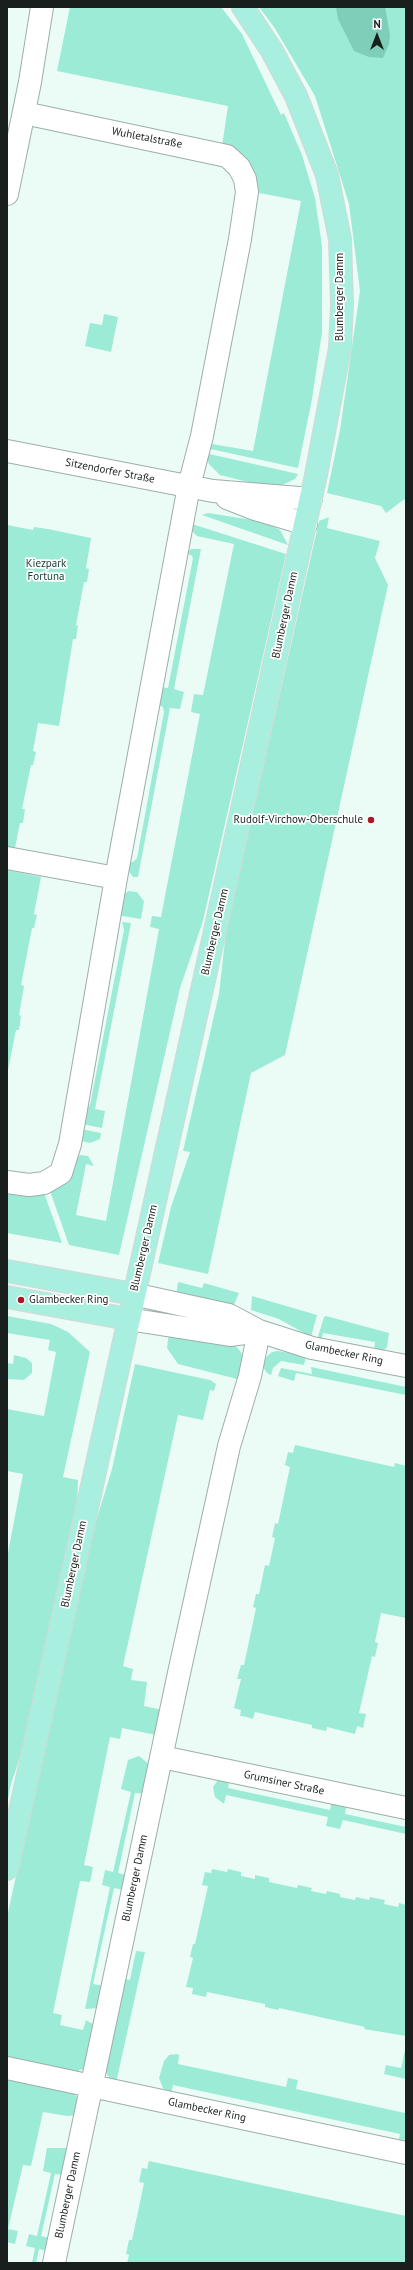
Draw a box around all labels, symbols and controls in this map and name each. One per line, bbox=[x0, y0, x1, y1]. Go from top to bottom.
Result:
north arrow bbox=[357, 16, 397, 56]
text: N bbox=[373, 17, 381, 31]
street label: Wuhletalstraße bbox=[111, 125, 183, 151]
street label: Blumberger Damm bbox=[333, 253, 347, 341]
street label: Sitzendorfer Straße bbox=[64, 456, 156, 486]
park label: Kiezpark Fortuna bbox=[26, 557, 66, 583]
street label: Blumberger Damm bbox=[269, 570, 301, 660]
place label: Rudolf-Virchow-Oberschule bbox=[234, 813, 363, 827]
marker: Rudolf-Virchow-Oberschule bbox=[366, 815, 376, 825]
street label: Blumberger Damm bbox=[199, 887, 231, 977]
street label: Blumberger Damm bbox=[128, 1203, 160, 1293]
place label: Glambecker Ring bbox=[29, 1293, 109, 1307]
marker: Glambecker Ring bbox=[16, 1295, 26, 1305]
street label: Glambecker Ring bbox=[304, 1338, 384, 1368]
street label: Blumberger Damm bbox=[58, 1519, 90, 1609]
street label: Grumsiner Straße bbox=[242, 1768, 326, 1798]
street label: Blumberger Damm bbox=[119, 1833, 151, 1923]
street label: Glambecker Ring bbox=[167, 2095, 247, 2125]
street label: Blumberger Damm bbox=[52, 2150, 84, 2240]

